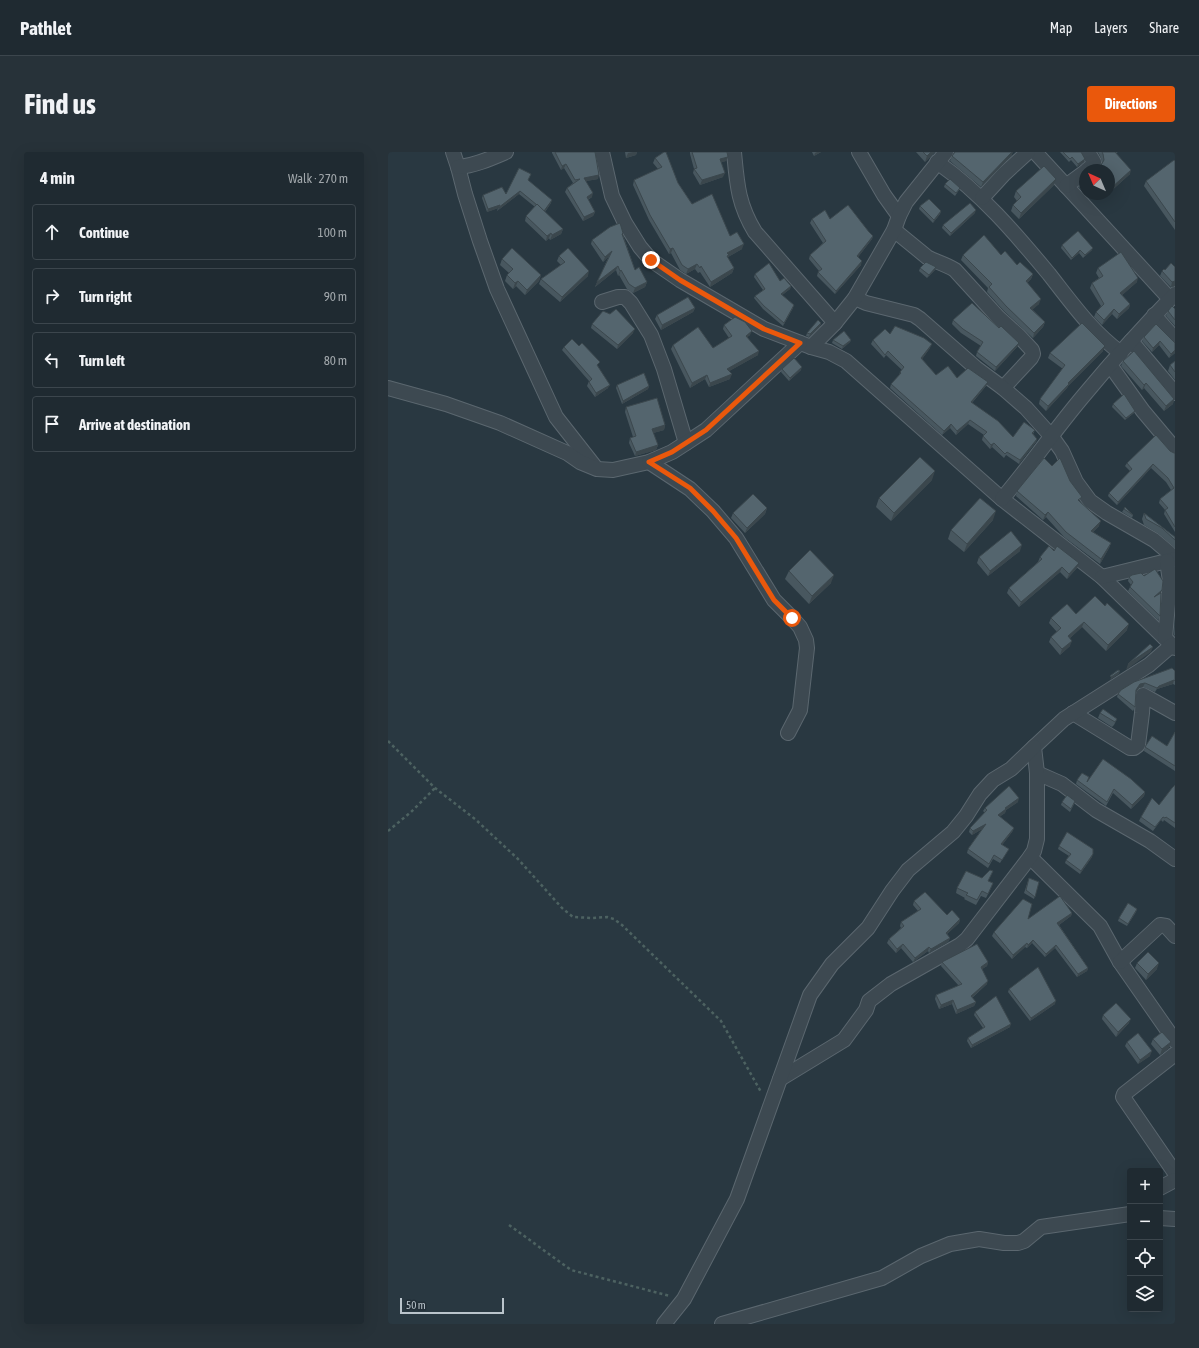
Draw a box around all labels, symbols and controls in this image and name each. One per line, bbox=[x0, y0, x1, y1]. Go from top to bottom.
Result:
text: Pathlet bbox=[20, 17, 71, 39]
text: Map bbox=[1050, 20, 1072, 36]
text: Layers bbox=[1094, 20, 1127, 36]
text: Share bbox=[1149, 20, 1179, 36]
button: Directions bbox=[1087, 86, 1175, 122]
text: Find us bbox=[24, 88, 96, 120]
north arrow bbox=[1079, 164, 1115, 200]
text: 4 min bbox=[40, 168, 75, 188]
text: Walk · 270 m bbox=[288, 171, 348, 186]
icon: ahead bbox=[41, 221, 63, 243]
text: Continue bbox=[79, 224, 129, 241]
text: 100 m bbox=[318, 225, 347, 240]
route end bbox=[642, 251, 660, 269]
icon: right bbox=[41, 285, 63, 307]
text: Turn right bbox=[79, 288, 132, 305]
text: 90 m bbox=[324, 289, 347, 304]
icon: left bbox=[41, 349, 63, 371]
text: Turn left bbox=[79, 352, 125, 369]
text: 80 m bbox=[324, 353, 347, 368]
icon: arrive bbox=[41, 413, 63, 435]
text: Arrive at destination bbox=[79, 416, 190, 433]
route start bbox=[783, 609, 801, 627]
map controls bbox=[1127, 1168, 1163, 1312]
button: + bbox=[1127, 1168, 1163, 1204]
button: − bbox=[1127, 1204, 1163, 1240]
button: locate bbox=[1127, 1240, 1163, 1276]
button: layers bbox=[1127, 1276, 1163, 1312]
scale bar bbox=[400, 1296, 504, 1315]
text: 50 m bbox=[406, 1299, 426, 1311]

